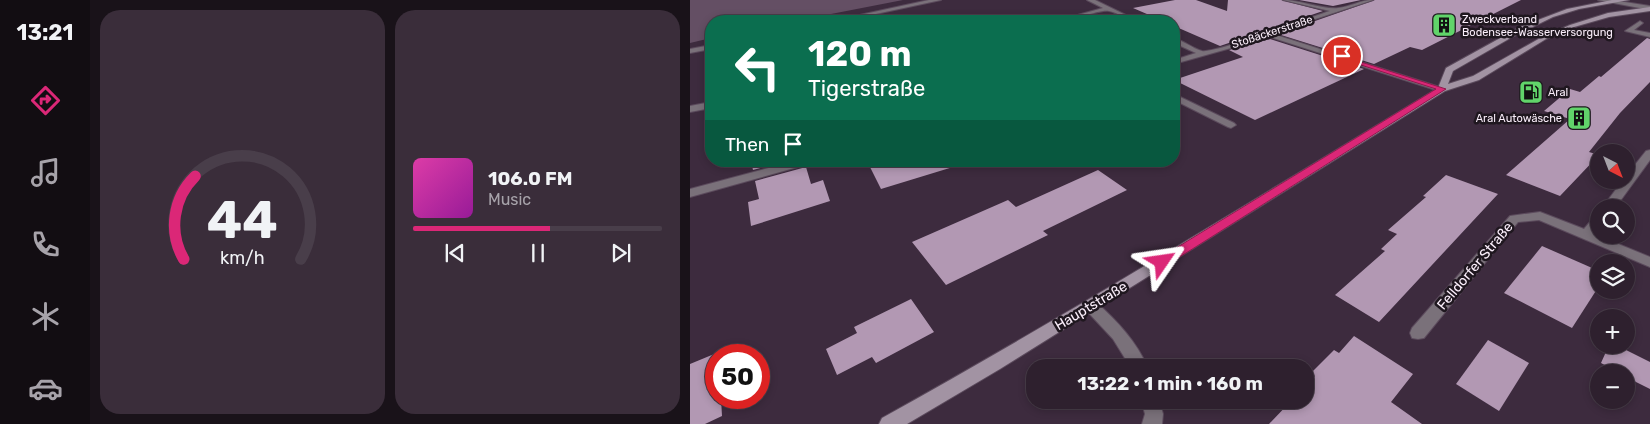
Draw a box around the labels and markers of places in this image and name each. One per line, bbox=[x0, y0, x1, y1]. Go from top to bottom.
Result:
building icon: Zweckverband Bodensee-Wasserversorgung bbox=[1431, 12, 1457, 38]
place label: Zweckverband Bodensee-Wasserversorgung bbox=[1462, 13, 1613, 39]
pin bbox=[1321, 35, 1363, 77]
fuel station icon: Aral bbox=[1518, 79, 1544, 105]
place label: Aral bbox=[1548, 86, 1568, 99]
building icon: Aral Autowäsche bbox=[1566, 105, 1592, 131]
place label: Aral Autowäsche bbox=[1476, 112, 1562, 125]

